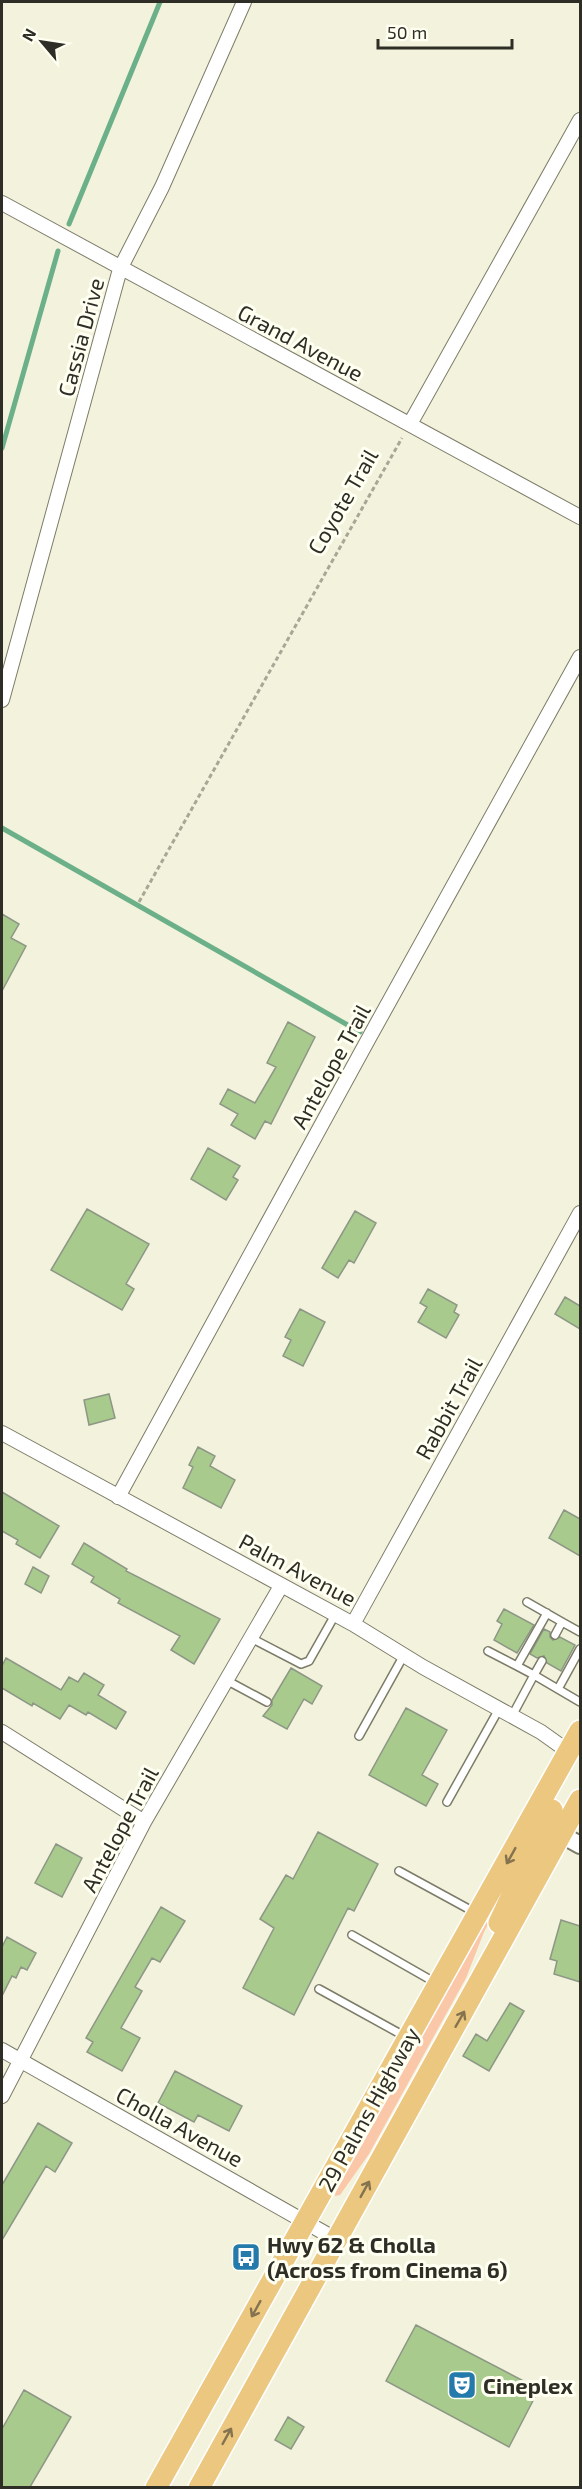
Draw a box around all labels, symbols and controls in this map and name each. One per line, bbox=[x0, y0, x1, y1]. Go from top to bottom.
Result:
north arrow bbox=[12, 12, 72, 72]
scale bar bbox=[378, 12, 512, 50]
text: 50 m bbox=[387, 21, 427, 43]
text: N bbox=[17, 25, 40, 44]
street label: Cassia Drive bbox=[52, 275, 108, 399]
street label: Grand Avenue bbox=[234, 298, 368, 386]
street label: Coyote Trail bbox=[301, 443, 383, 558]
street label: Antelope Trail bbox=[285, 999, 375, 1133]
street label: Rabbit Trail bbox=[409, 1352, 487, 1464]
street label: Palm Avenue bbox=[235, 1527, 361, 1611]
street label: Antelope Trail bbox=[75, 1761, 163, 1896]
one-way arrow bbox=[505, 1846, 516, 1864]
one-way arrow bbox=[455, 2010, 466, 2028]
street label: 29 Palms Highway bbox=[312, 2022, 424, 2196]
street label: Cholla Avenue bbox=[112, 2080, 248, 2172]
one-way arrow bbox=[359, 2181, 371, 2198]
place label: Hwy 62 & Cholla (Across from Cinema 6) bbox=[267, 2231, 508, 2282]
bus stop icon: Hwy 62 & Cholla (Across from Cinema 6) bbox=[230, 2241, 262, 2273]
one-way arrow bbox=[250, 2300, 262, 2317]
theatre icon: Cineplex bbox=[446, 2369, 478, 2401]
place label: Cineplex bbox=[483, 2372, 573, 2398]
one-way arrow bbox=[222, 2428, 234, 2445]

